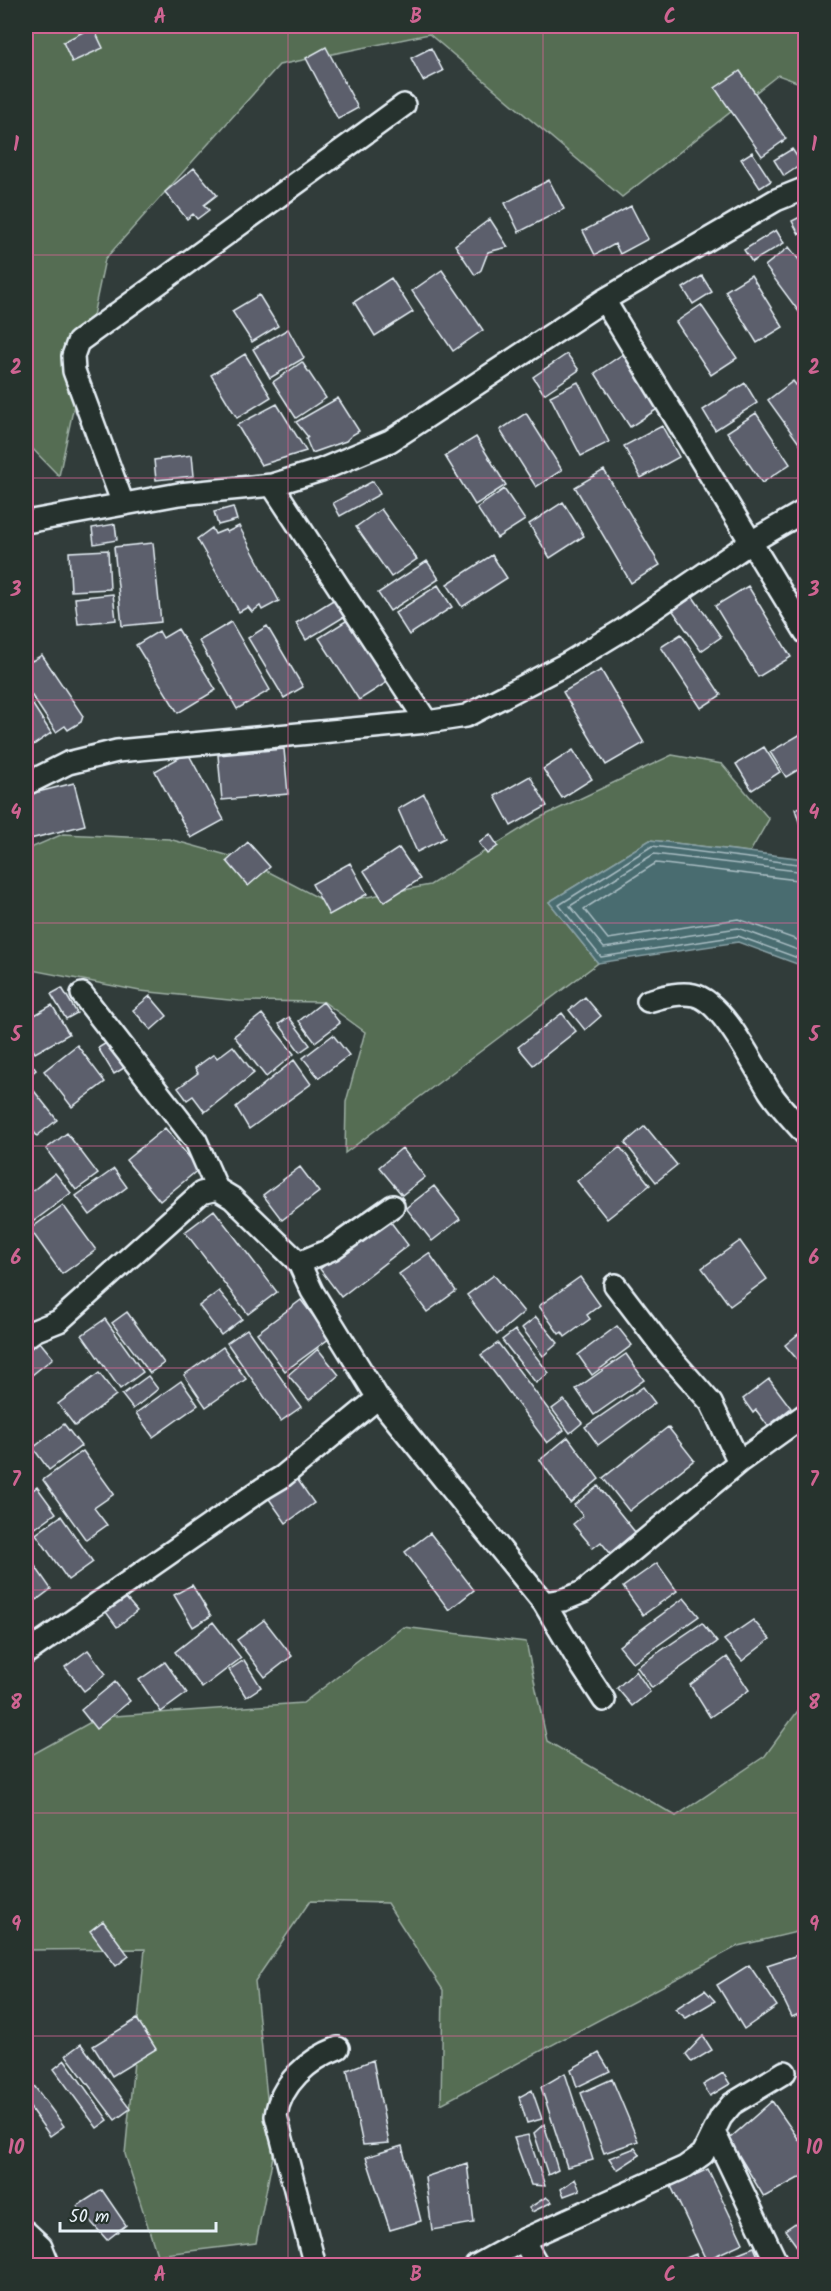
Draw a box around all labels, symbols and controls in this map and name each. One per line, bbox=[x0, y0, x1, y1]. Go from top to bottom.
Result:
text: A bbox=[154, 2, 166, 34]
text: B bbox=[410, 2, 422, 34]
text: C bbox=[664, 2, 676, 34]
text: 1 bbox=[13, 130, 19, 162]
text: 1 bbox=[811, 130, 817, 162]
text: 2 bbox=[10, 353, 22, 385]
text: 2 bbox=[808, 353, 820, 385]
text: 3 bbox=[10, 575, 22, 607]
text: 3 bbox=[808, 575, 820, 607]
text: 4 bbox=[11, 798, 22, 830]
text: 4 bbox=[809, 798, 820, 830]
text: 5 bbox=[10, 1020, 23, 1052]
text: 5 bbox=[808, 1020, 821, 1052]
text: 6 bbox=[11, 1243, 22, 1275]
text: 6 bbox=[809, 1243, 820, 1275]
text: 7 bbox=[11, 1465, 21, 1497]
text: 7 bbox=[809, 1465, 819, 1497]
text: 8 bbox=[10, 1688, 22, 1720]
text: 8 bbox=[808, 1688, 820, 1720]
text: 9 bbox=[11, 1910, 21, 1942]
text: 9 bbox=[809, 1910, 819, 1942]
text: 10 bbox=[8, 2133, 25, 2165]
text: 10 bbox=[806, 2133, 823, 2165]
scale bar bbox=[60, 2195, 216, 2233]
text: 50 m bbox=[69, 2203, 109, 2232]
text: A bbox=[154, 2260, 166, 2291]
text: B bbox=[410, 2260, 422, 2291]
text: C bbox=[664, 2260, 676, 2291]

